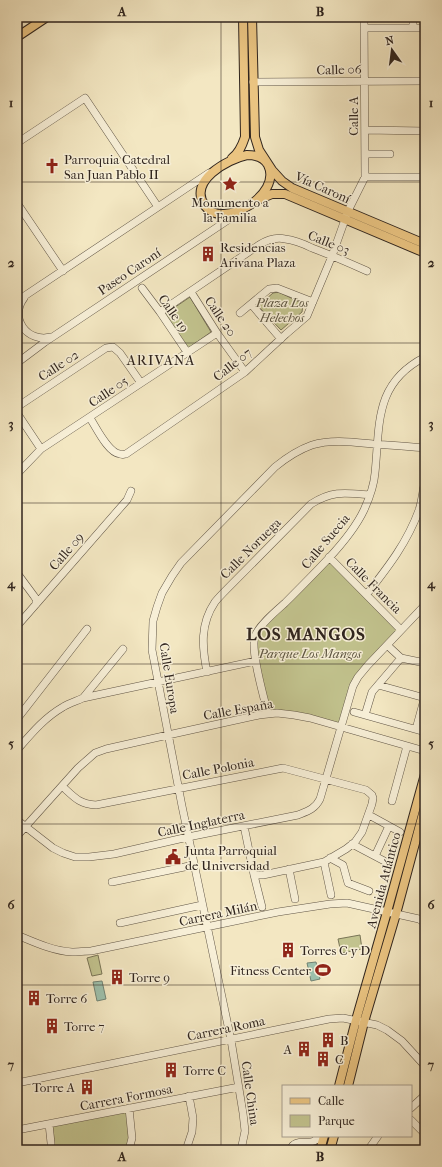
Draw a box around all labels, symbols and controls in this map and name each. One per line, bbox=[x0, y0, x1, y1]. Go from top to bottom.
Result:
text: A bbox=[117, 4, 127, 19]
text: B bbox=[316, 4, 325, 19]
north arrow bbox=[372, 30, 412, 70]
text: N bbox=[384, 33, 396, 48]
street label: Calle 06 bbox=[316, 62, 363, 77]
text: 1 bbox=[9, 95, 14, 110]
text: 1 bbox=[429, 95, 434, 110]
street label: Calle A bbox=[346, 96, 361, 136]
place label: Parroquia Catedral San Juan Pablo II bbox=[64, 152, 170, 182]
church icon: Parroquia Catedral San Juan Pablo II bbox=[43, 157, 61, 175]
street label: Vía Caroní bbox=[292, 168, 353, 206]
place icon: Monumento a la Familia bbox=[221, 175, 239, 193]
place label: Monumento a la Familia bbox=[191, 195, 270, 225]
street label: Calle 03 bbox=[306, 227, 352, 258]
place label: Residencias Arivana Plaza bbox=[219, 240, 297, 270]
street label: Paseo Caroní bbox=[95, 245, 164, 298]
building icon: Residencias Arivana Plaza bbox=[199, 245, 217, 263]
text: 2 bbox=[8, 255, 15, 270]
text: 2 bbox=[428, 255, 435, 270]
street label: Calle 19 bbox=[155, 292, 192, 335]
street label: Calle 20 bbox=[202, 293, 239, 339]
park label: Plaza Los Helechos bbox=[255, 295, 309, 325]
street label: Calle 07 bbox=[210, 345, 254, 384]
street label: Calle 02 bbox=[35, 347, 81, 384]
district label: ARIVANA bbox=[126, 352, 195, 369]
street label: Calle 05 bbox=[86, 373, 131, 410]
text: 3 bbox=[8, 416, 14, 432]
text: 3 bbox=[428, 416, 434, 432]
street label: Calle Suecia bbox=[298, 510, 353, 572]
street label: Calle Noruega bbox=[217, 514, 284, 582]
street label: Calle 09 bbox=[46, 529, 87, 573]
street label: Calle Francia bbox=[343, 554, 405, 617]
text: 4 bbox=[6, 576, 16, 592]
text: 4 bbox=[426, 576, 436, 592]
district label: LOS MANGOS bbox=[246, 624, 366, 644]
street label: Calle Europa bbox=[157, 642, 183, 716]
park label: Parque Los Mangos bbox=[258, 646, 362, 661]
street label: Calle España bbox=[202, 696, 275, 723]
text: 5 bbox=[8, 736, 14, 751]
text: 5 bbox=[428, 736, 434, 751]
street label: Calle Polonia bbox=[181, 754, 256, 783]
street label: Calle Inglaterra bbox=[156, 807, 247, 840]
street label: Avenida Atlántico bbox=[363, 830, 404, 931]
place label: Junta Parroquial de Universidad bbox=[184, 843, 277, 873]
public building icon: Junta Parroquial de Universidad bbox=[164, 848, 182, 866]
text: 6 bbox=[7, 897, 15, 912]
text: 6 bbox=[427, 897, 435, 912]
street label: Carrera Milán bbox=[178, 898, 259, 929]
building icon: Torres C y D bbox=[279, 941, 297, 959]
place label: Torres C y D bbox=[300, 943, 370, 958]
sports icon: Fitness Center bbox=[314, 961, 332, 979]
place label: Fitness Center bbox=[230, 963, 311, 978]
building icon: Torre 9 bbox=[108, 968, 126, 986]
place label: Torre 9 bbox=[129, 970, 170, 985]
building icon: Torre 6 bbox=[25, 989, 43, 1007]
place label: Torre 6 bbox=[46, 991, 88, 1006]
street label: Carrera Roma bbox=[186, 1013, 267, 1044]
building icon: Torre 7 bbox=[43, 1017, 61, 1035]
place label: Torre 7 bbox=[64, 1019, 105, 1034]
building icon: B bbox=[319, 1031, 337, 1049]
place label: B bbox=[340, 1033, 348, 1048]
building icon: A bbox=[295, 1040, 313, 1058]
place label: A bbox=[283, 1042, 293, 1057]
building icon: C bbox=[314, 1050, 332, 1068]
place label: C bbox=[335, 1052, 344, 1067]
text: 7 bbox=[7, 1057, 15, 1072]
text: 7 bbox=[427, 1057, 435, 1072]
street label: Calle China bbox=[239, 1060, 263, 1127]
building icon: Torre C bbox=[162, 1061, 180, 1079]
place label: Torre C bbox=[183, 1063, 226, 1078]
building icon: Torre A bbox=[78, 1078, 96, 1096]
place label: Torre A bbox=[32, 1080, 76, 1095]
street label: Carrera Formosa bbox=[79, 1081, 174, 1114]
legend bbox=[282, 1085, 412, 1137]
text: Calle bbox=[318, 1094, 344, 1108]
text: Parque bbox=[318, 1114, 355, 1128]
text: A bbox=[117, 1149, 127, 1164]
text: B bbox=[316, 1149, 325, 1164]

